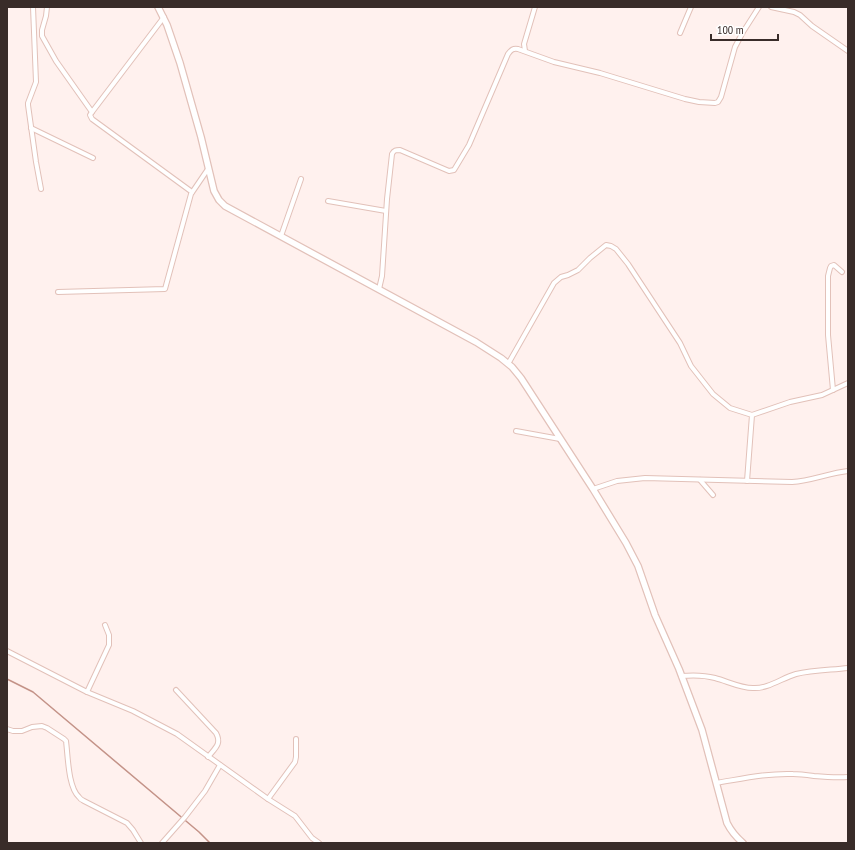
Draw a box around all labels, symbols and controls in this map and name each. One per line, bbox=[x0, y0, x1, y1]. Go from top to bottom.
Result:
scale bar bbox=[711, 16, 778, 42]
text: 100 m bbox=[717, 22, 744, 37]

